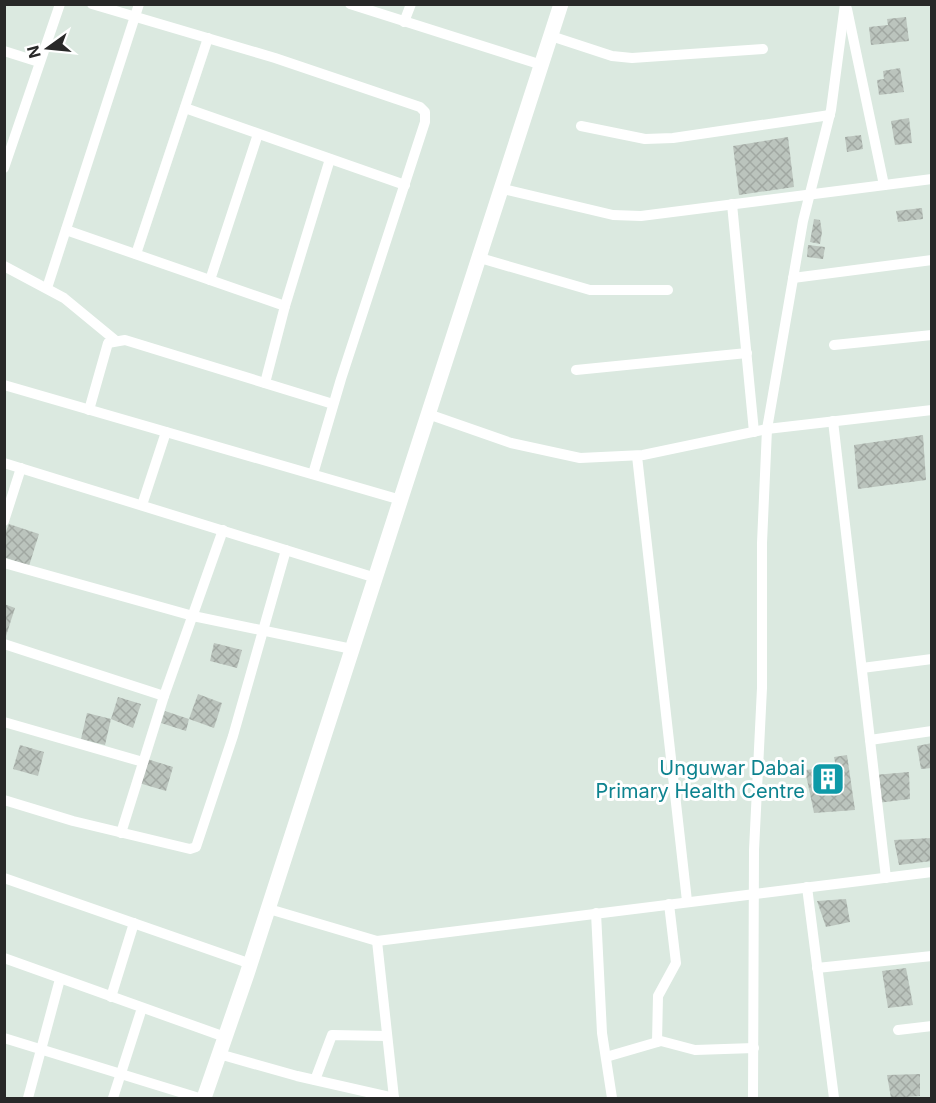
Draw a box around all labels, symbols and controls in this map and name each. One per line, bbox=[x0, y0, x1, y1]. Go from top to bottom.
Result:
north arrow bbox=[18, 18, 78, 78]
text: N bbox=[22, 43, 45, 60]
place label: Unguwar Dabai Primary Health Centre bbox=[596, 756, 805, 803]
building icon: Unguwar Dabai Primary Health Centre bbox=[810, 761, 846, 797]

